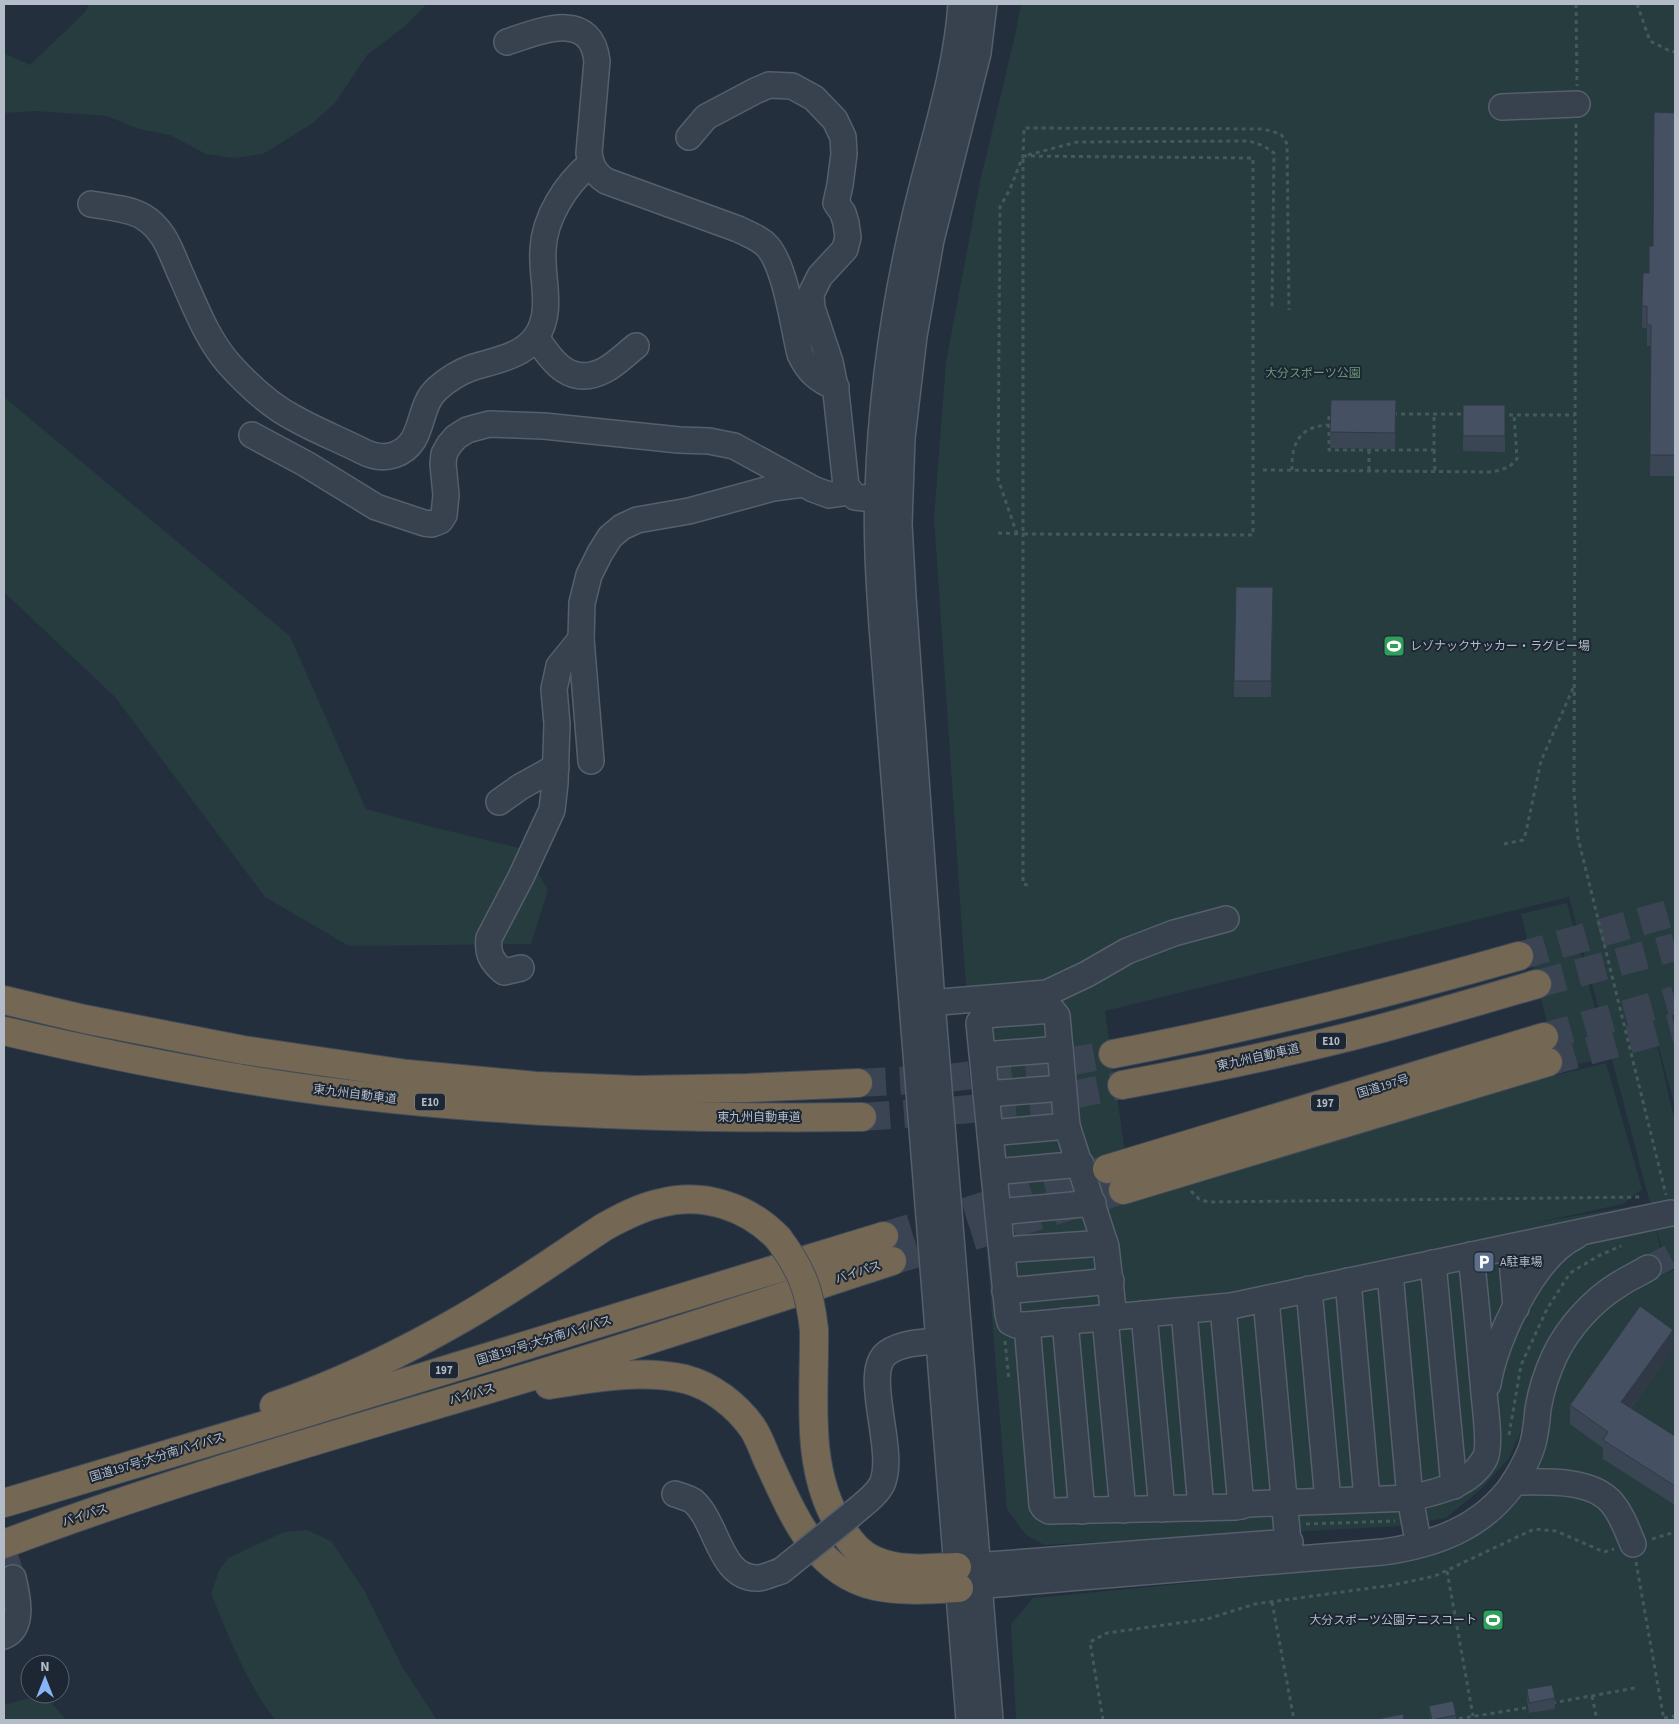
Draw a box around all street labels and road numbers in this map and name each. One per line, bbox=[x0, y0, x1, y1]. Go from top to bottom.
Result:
road number: E10 bbox=[1316, 1032, 1346, 1050]
street label: 東九州自動車道 bbox=[1215, 1040, 1301, 1075]
street label: 国道197号 bbox=[1355, 1070, 1411, 1102]
street label: 東九州自動車道 bbox=[312, 1081, 398, 1108]
road number: E10 bbox=[415, 1094, 445, 1110]
road number: 197 bbox=[1311, 1094, 1339, 1112]
street label: 東九州自動車道 bbox=[717, 1109, 801, 1126]
street label: バイパス bbox=[833, 1257, 883, 1288]
street label: 国道197号;大分南バイパス bbox=[474, 1312, 614, 1369]
road number: 197 bbox=[430, 1362, 458, 1378]
street label: バイパス bbox=[447, 1380, 497, 1409]
street label: 国道197号;大分南バイパス bbox=[87, 1429, 227, 1486]
street label: バイパス bbox=[60, 1500, 110, 1531]

